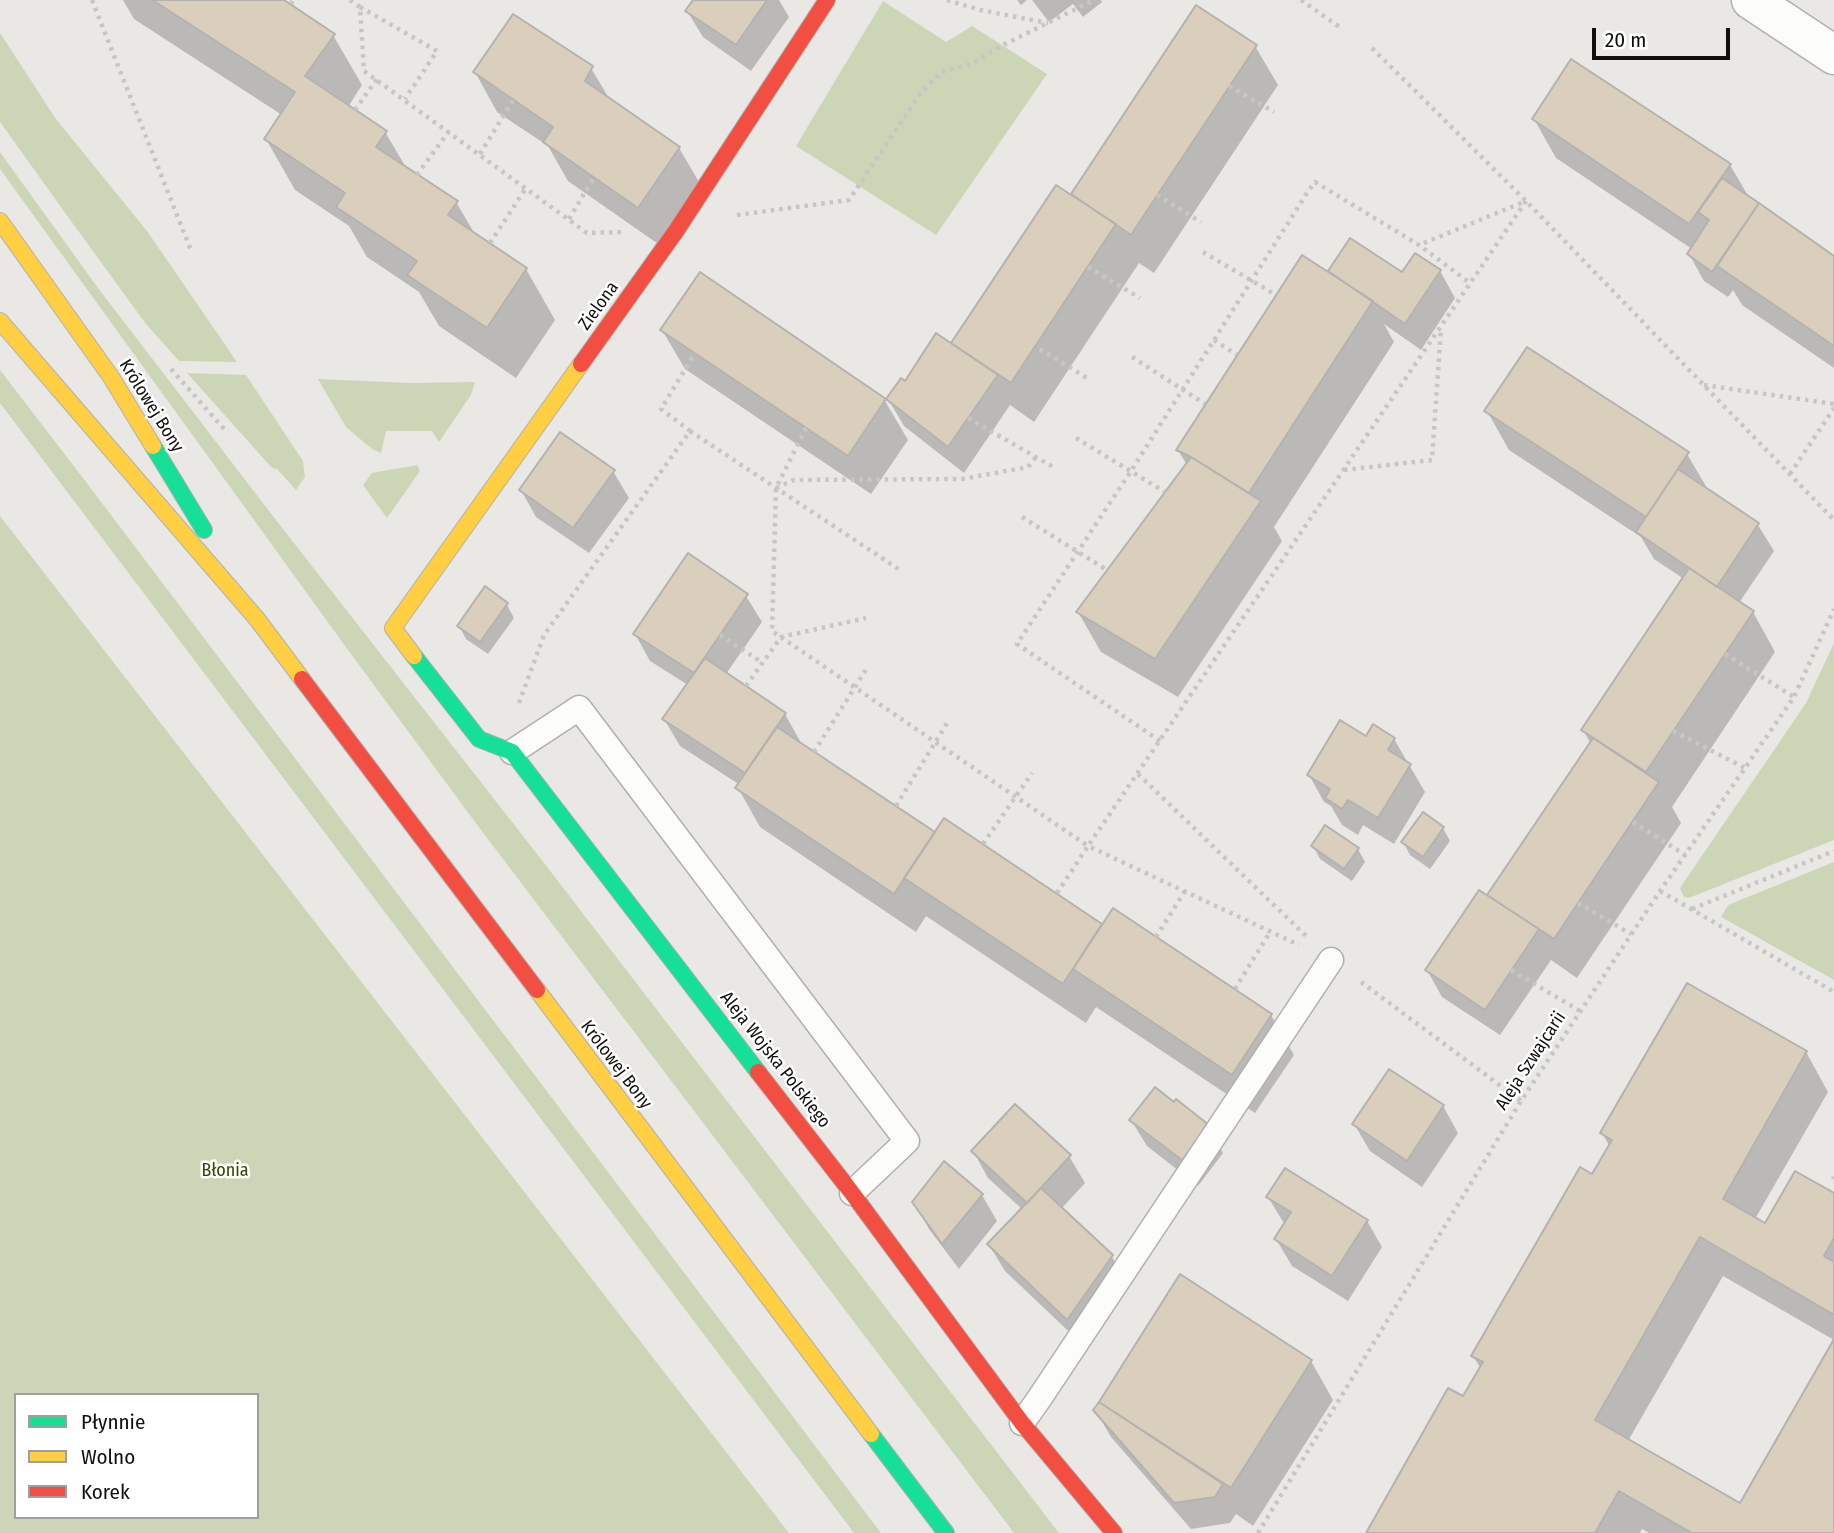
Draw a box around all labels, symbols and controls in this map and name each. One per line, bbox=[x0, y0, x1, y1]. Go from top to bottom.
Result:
scale bar bbox=[1596, 14, 1734, 58]
text: 20 m bbox=[1605, 27, 1646, 53]
street label: Zielona bbox=[574, 278, 624, 334]
street label: Królowej Bony bbox=[114, 356, 188, 456]
street label: Aleja Wojska Polskiego bbox=[715, 988, 835, 1132]
street label: Aleja Szwajcarii bbox=[1491, 1008, 1571, 1114]
street label: Królowej Bony bbox=[576, 1017, 656, 1113]
park label: Błonia bbox=[201, 1160, 249, 1182]
legend bbox=[14, 1393, 259, 1519]
text: Płynnie bbox=[81, 1409, 145, 1435]
text: Wolno bbox=[81, 1444, 135, 1470]
text: Korek bbox=[81, 1479, 130, 1505]

